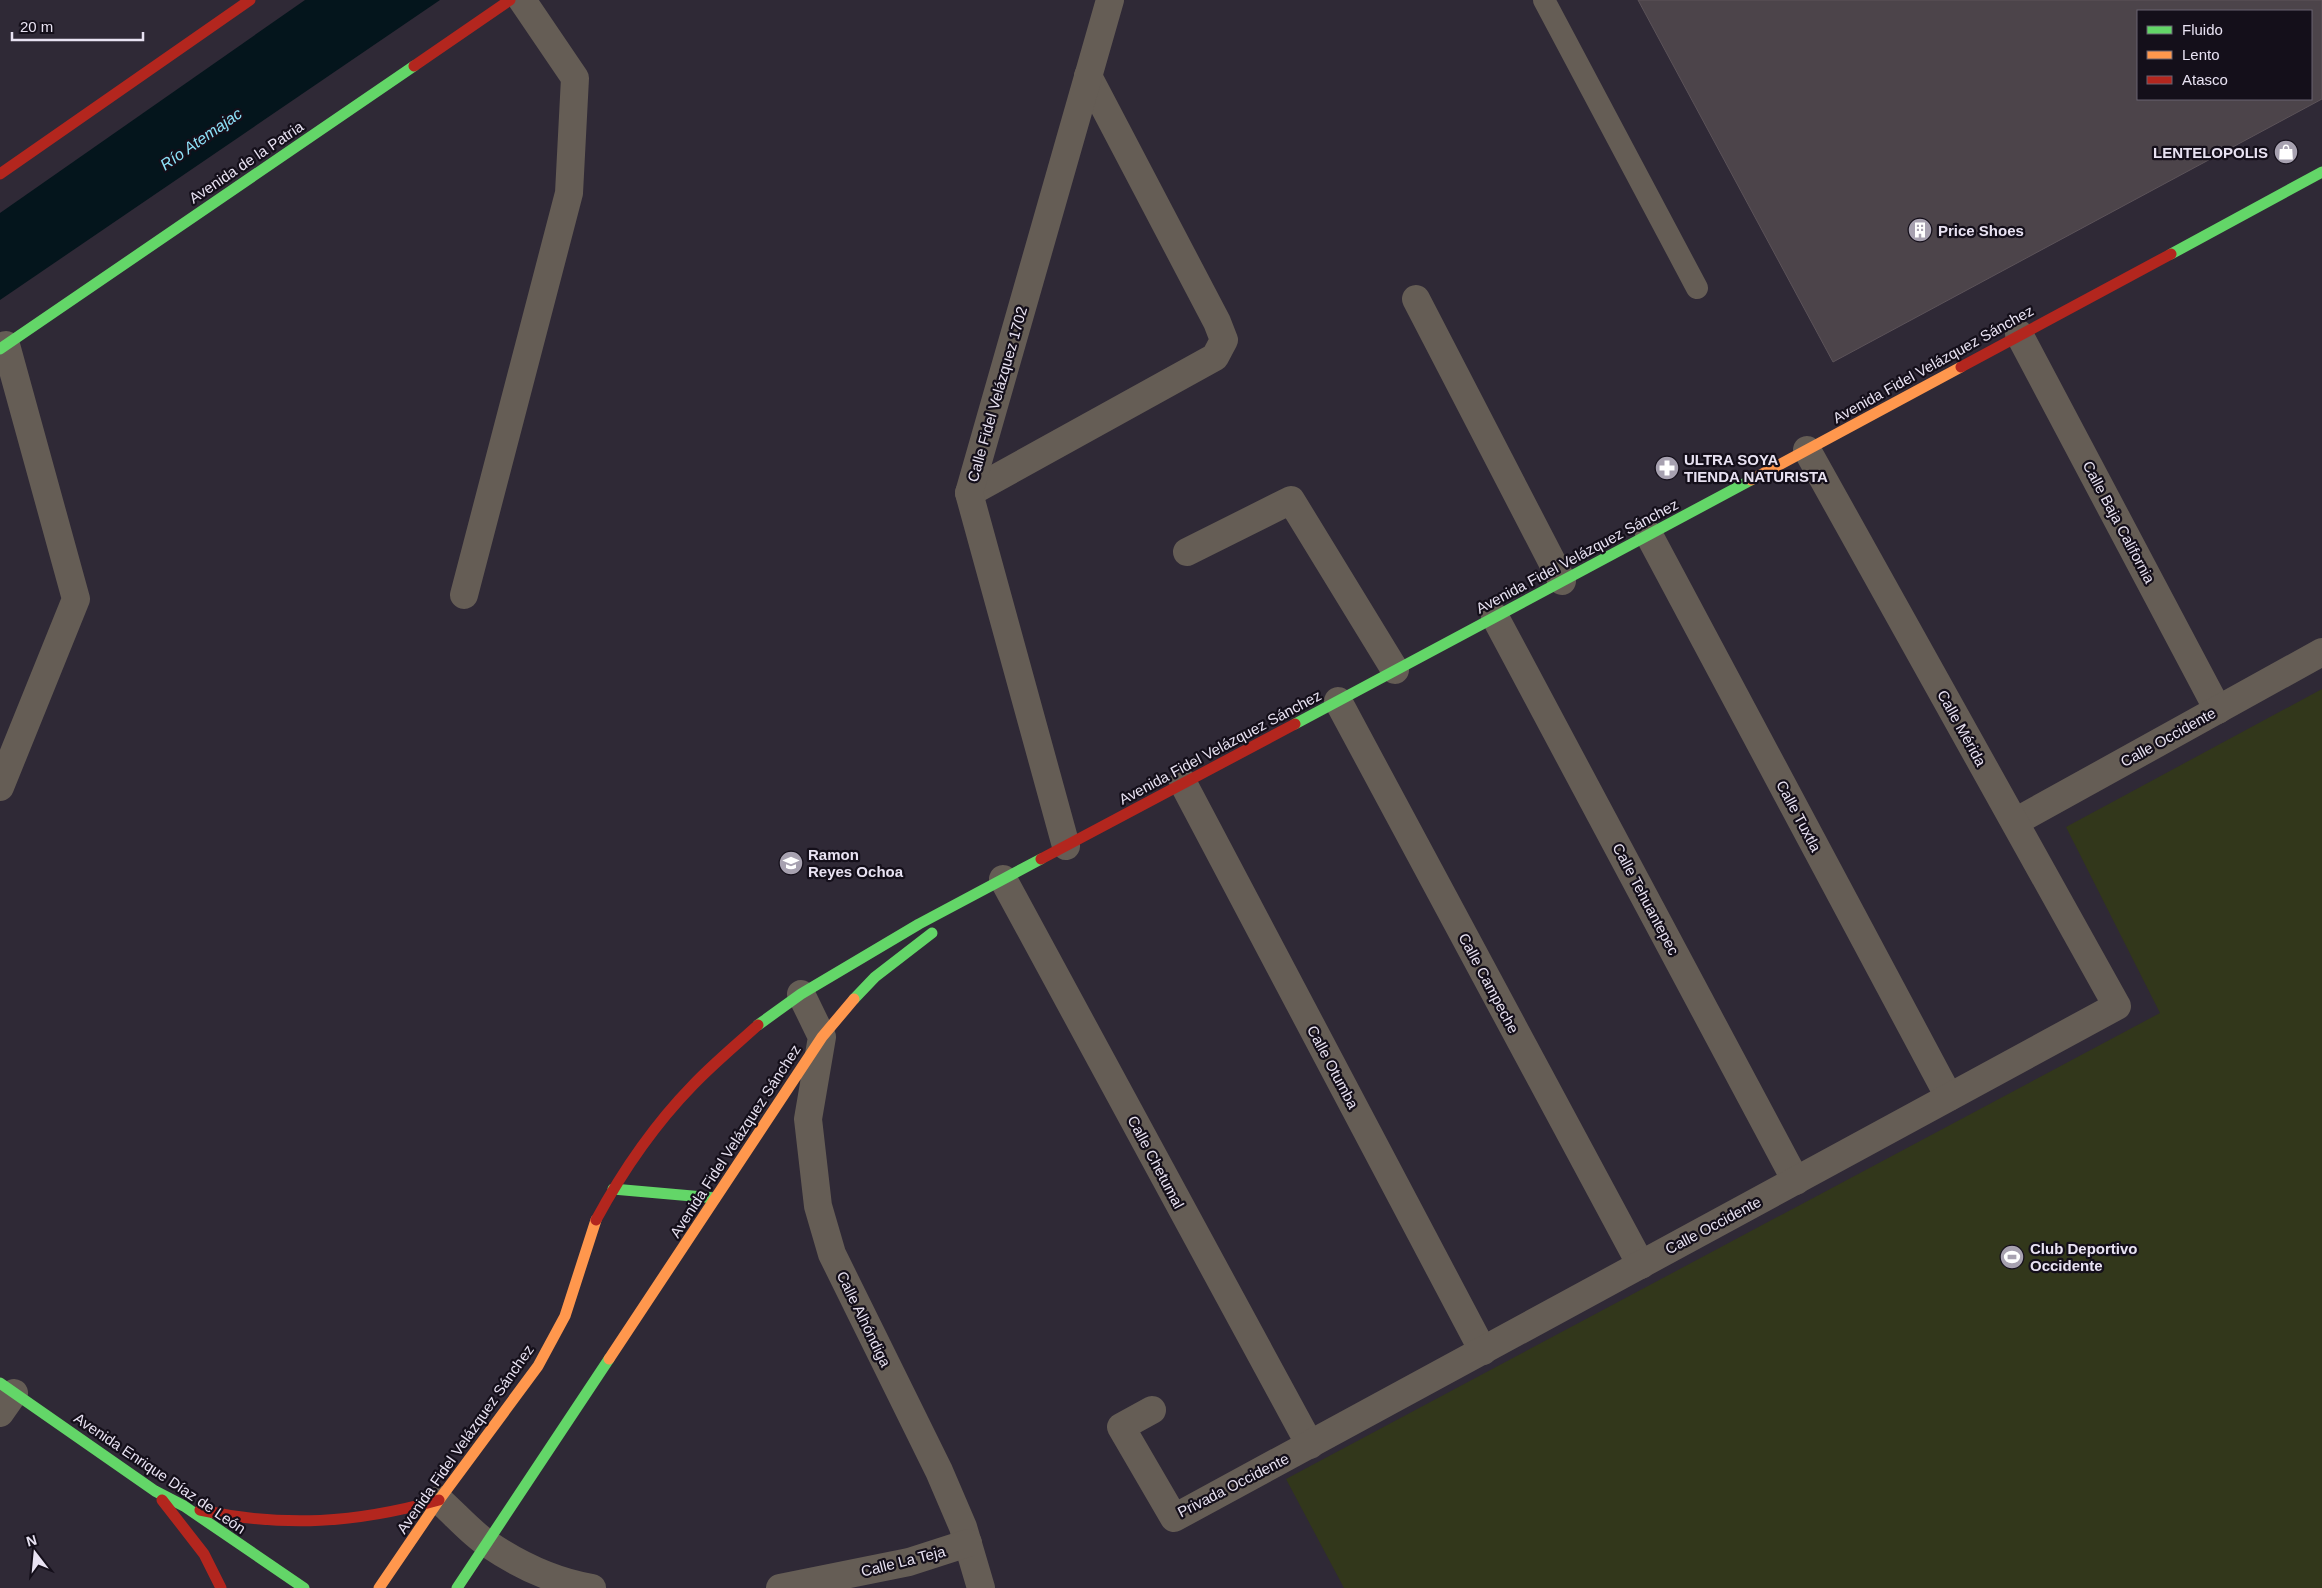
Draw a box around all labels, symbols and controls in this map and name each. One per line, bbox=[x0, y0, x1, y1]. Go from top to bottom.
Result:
scale bar bbox=[12, 10, 144, 42]
legend bbox=[2137, 10, 2312, 100]
text: 20 m bbox=[20, 18, 53, 35]
text: Fluido bbox=[2182, 21, 2223, 38]
text: Lento bbox=[2182, 46, 2220, 63]
text: Atasco bbox=[2182, 71, 2228, 88]
water label: Río Atemajac bbox=[157, 105, 245, 173]
street label: Avenida de la Patria bbox=[186, 117, 307, 207]
shop icon: LENTELOPOLIS bbox=[2273, 139, 2299, 165]
place label: LENTELOPOLIS bbox=[2153, 144, 2268, 161]
building icon: Price Shoes bbox=[1907, 217, 1933, 243]
place label: Price Shoes bbox=[1938, 222, 2024, 239]
street label: Avenida Fidel Velázquez Sánchez bbox=[1830, 302, 2036, 426]
street label: Calle Fidel Velázquez 1702 bbox=[964, 304, 1030, 484]
place label: ULTRA SOYA TIENDA NATURISTA bbox=[1684, 451, 1828, 485]
pharmacy icon: ULTRA SOYA TIENDA NATURISTA bbox=[1654, 455, 1680, 481]
street label: Calle Baja California bbox=[2080, 458, 2159, 587]
street label: Avenida Fidel Velázquez Sánchez bbox=[1473, 495, 1681, 617]
street label: Avenida Fidel Velázquez Sánchez bbox=[1116, 686, 1324, 808]
street label: Calle Mérida bbox=[1934, 687, 1990, 770]
street label: Calle Occidente bbox=[2118, 704, 2218, 770]
street label: Calle Tuxtla bbox=[1773, 777, 1825, 855]
street label: Calle Tehuantepec bbox=[1609, 840, 1683, 958]
place label: Ramon Reyes Ochoa bbox=[808, 846, 904, 880]
school or university icon: Ramon Reyes Ochoa bbox=[778, 850, 804, 876]
street label: Calle Campeche bbox=[1455, 930, 1523, 1036]
street label: Calle Otumba bbox=[1304, 1023, 1362, 1112]
street label: Avenida Fidel Velázquez Sánchez bbox=[666, 1041, 804, 1241]
street label: Calle Chetumal bbox=[1124, 1113, 1188, 1211]
street label: Calle Occidente bbox=[1662, 1193, 1764, 1257]
place label: Club Deportivo Occidente bbox=[2030, 1240, 2138, 1274]
sports icon: Club Deportivo Occidente bbox=[1999, 1244, 2025, 1270]
street label: Calle Alhóndiga bbox=[834, 1268, 895, 1370]
street label: Avenida Fidel Velázquez Sánchez bbox=[393, 1341, 537, 1537]
street label: Avenida Enrique Díaz de León bbox=[71, 1409, 249, 1537]
street label: Privada Occidente bbox=[1175, 1450, 1291, 1520]
north arrow bbox=[10, 1528, 60, 1578]
text: N bbox=[24, 1531, 38, 1550]
street label: Calle La Teja bbox=[859, 1542, 948, 1580]

